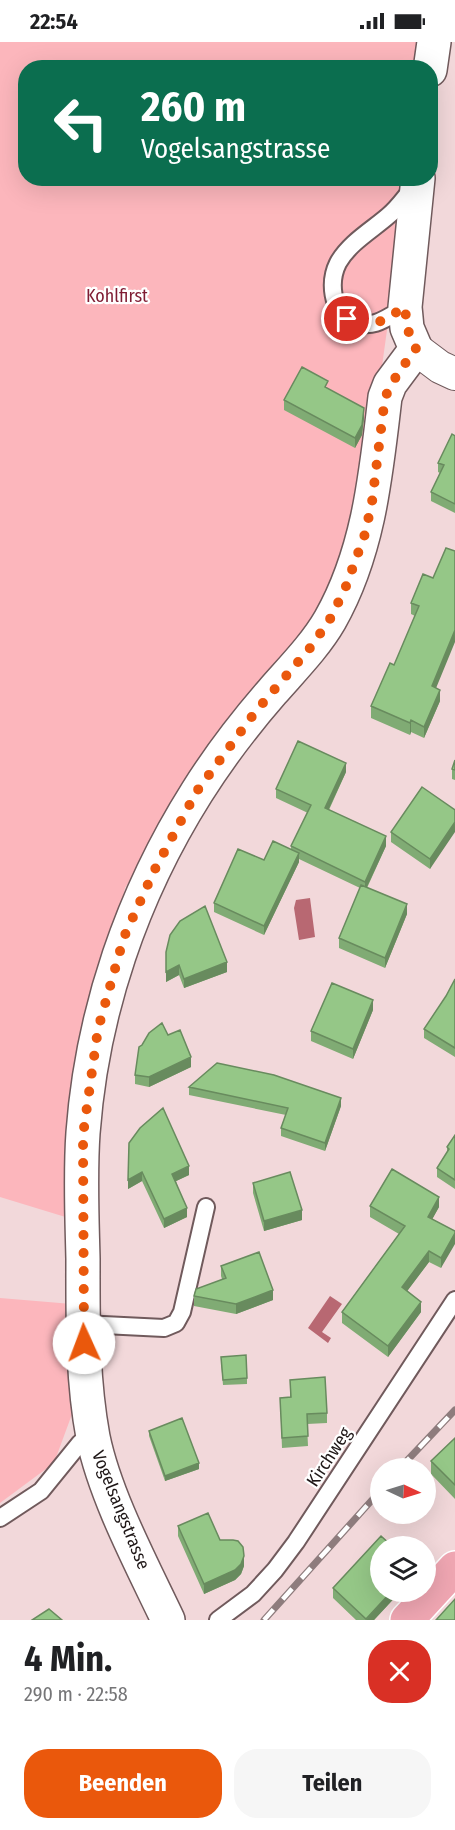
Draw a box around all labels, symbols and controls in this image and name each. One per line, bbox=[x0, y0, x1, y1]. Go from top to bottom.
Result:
text: 22:54 bbox=[30, 8, 78, 35]
text: 260 m bbox=[141, 82, 246, 132]
icon: left bbox=[42, 84, 120, 162]
text: Vogelsangstrasse bbox=[141, 133, 330, 165]
park label: Kohlfirst bbox=[86, 285, 148, 307]
pin bbox=[321, 293, 372, 344]
icon: arrive bbox=[330, 302, 363, 335]
position arrow bbox=[52, 1311, 116, 1375]
street label: Kirchweg bbox=[302, 1423, 357, 1491]
street label: Vogelsangstrasse bbox=[87, 1447, 155, 1573]
north arrow bbox=[370, 1458, 436, 1524]
map controls bbox=[370, 1458, 436, 1602]
button: layers bbox=[370, 1536, 436, 1602]
text: 4 Min. bbox=[24, 1637, 112, 1681]
button: close bbox=[368, 1640, 431, 1703]
text: 290 m · 22:58 bbox=[24, 1682, 128, 1706]
button: Beenden bbox=[24, 1749, 222, 1818]
button: Teilen bbox=[234, 1749, 431, 1818]

